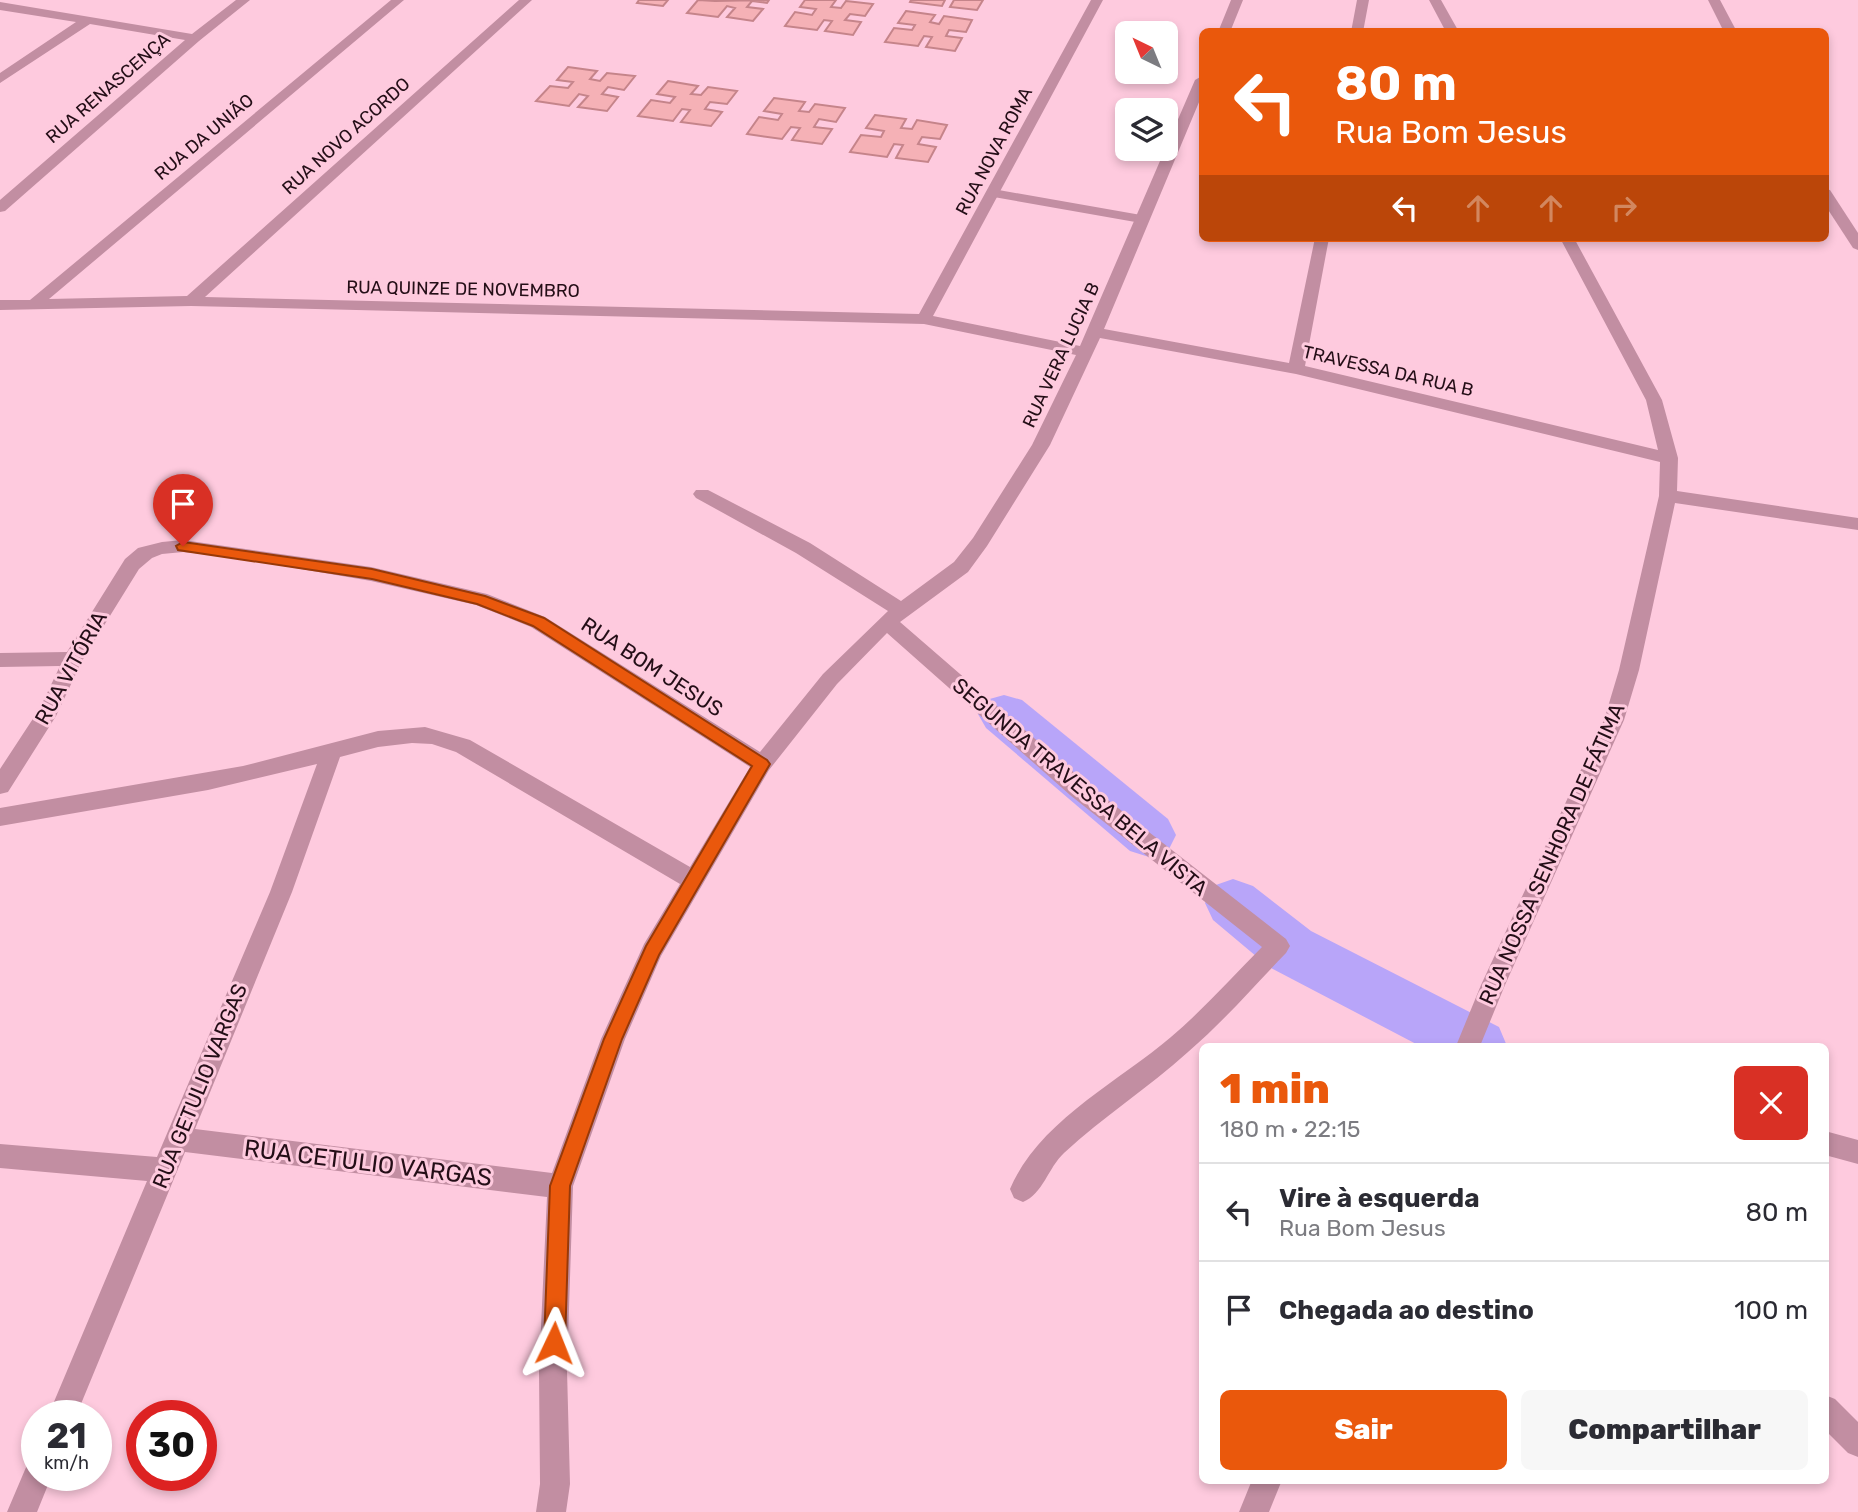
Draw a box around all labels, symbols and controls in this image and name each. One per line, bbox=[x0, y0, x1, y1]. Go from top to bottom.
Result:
north arrow bbox=[1115, 21, 1178, 84]
map controls bbox=[1115, 21, 1178, 161]
street label: RUA RENASCENÇA bbox=[41, 28, 175, 148]
text: 80 m bbox=[1335, 54, 1457, 112]
icon: left bbox=[1220, 56, 1311, 147]
street label: RUA NOVO ACORDO bbox=[278, 73, 414, 199]
street label: RUA NOVA ROMA bbox=[951, 83, 1037, 219]
street label: RUA DA UNIÃO bbox=[150, 89, 258, 185]
button: layers bbox=[1115, 98, 1178, 161]
text: Rua Bom Jesus bbox=[1335, 113, 1567, 151]
icon: left bbox=[1386, 189, 1424, 227]
icon: ahead bbox=[1459, 189, 1497, 227]
icon: ahead bbox=[1532, 189, 1570, 227]
icon: right bbox=[1605, 189, 1643, 227]
street label: RUA QUINZE DE NOVEMBRO bbox=[346, 276, 580, 302]
street label: RUA VERA LUCIA B bbox=[1018, 279, 1104, 431]
street label: TRAVESSA DA RUA B bbox=[1300, 341, 1476, 401]
pin bbox=[153, 474, 213, 546]
icon: arrive bbox=[164, 485, 202, 523]
street label: RUA VITÓRIA bbox=[29, 607, 112, 729]
street label: RUA BOM JESUS bbox=[577, 611, 728, 722]
street label: SEGUNDA TRAVESSA BELA VISTA bbox=[948, 672, 1213, 901]
street label: RUA NOSSA SENHORA DE FÁTIMA bbox=[1474, 699, 1629, 1008]
street label: RUA GETULIO VARGAS bbox=[147, 980, 252, 1192]
text: 1 min bbox=[1220, 1064, 1330, 1114]
button: close bbox=[1734, 1066, 1808, 1140]
text: 180 m · 22:15 bbox=[1220, 1115, 1360, 1143]
street label: RUA CETULIO VARGAS bbox=[242, 1134, 494, 1192]
text: Vire à esquerda bbox=[1279, 1183, 1480, 1214]
icon: left bbox=[1220, 1193, 1258, 1231]
text: 80 m bbox=[1745, 1197, 1808, 1228]
text: Rua Bom Jesus bbox=[1279, 1214, 1446, 1242]
icon: arrive bbox=[1220, 1291, 1258, 1329]
text: Chegada ao destino bbox=[1279, 1295, 1534, 1326]
text: 100 m bbox=[1734, 1295, 1808, 1326]
position arrow bbox=[517, 1306, 591, 1380]
button: Sair bbox=[1220, 1390, 1507, 1470]
button: Compartilhar bbox=[1521, 1390, 1808, 1470]
speed limit sign: 30 bbox=[126, 1400, 217, 1491]
text: 21 bbox=[46, 1415, 87, 1457]
text: km/h bbox=[44, 1452, 89, 1474]

